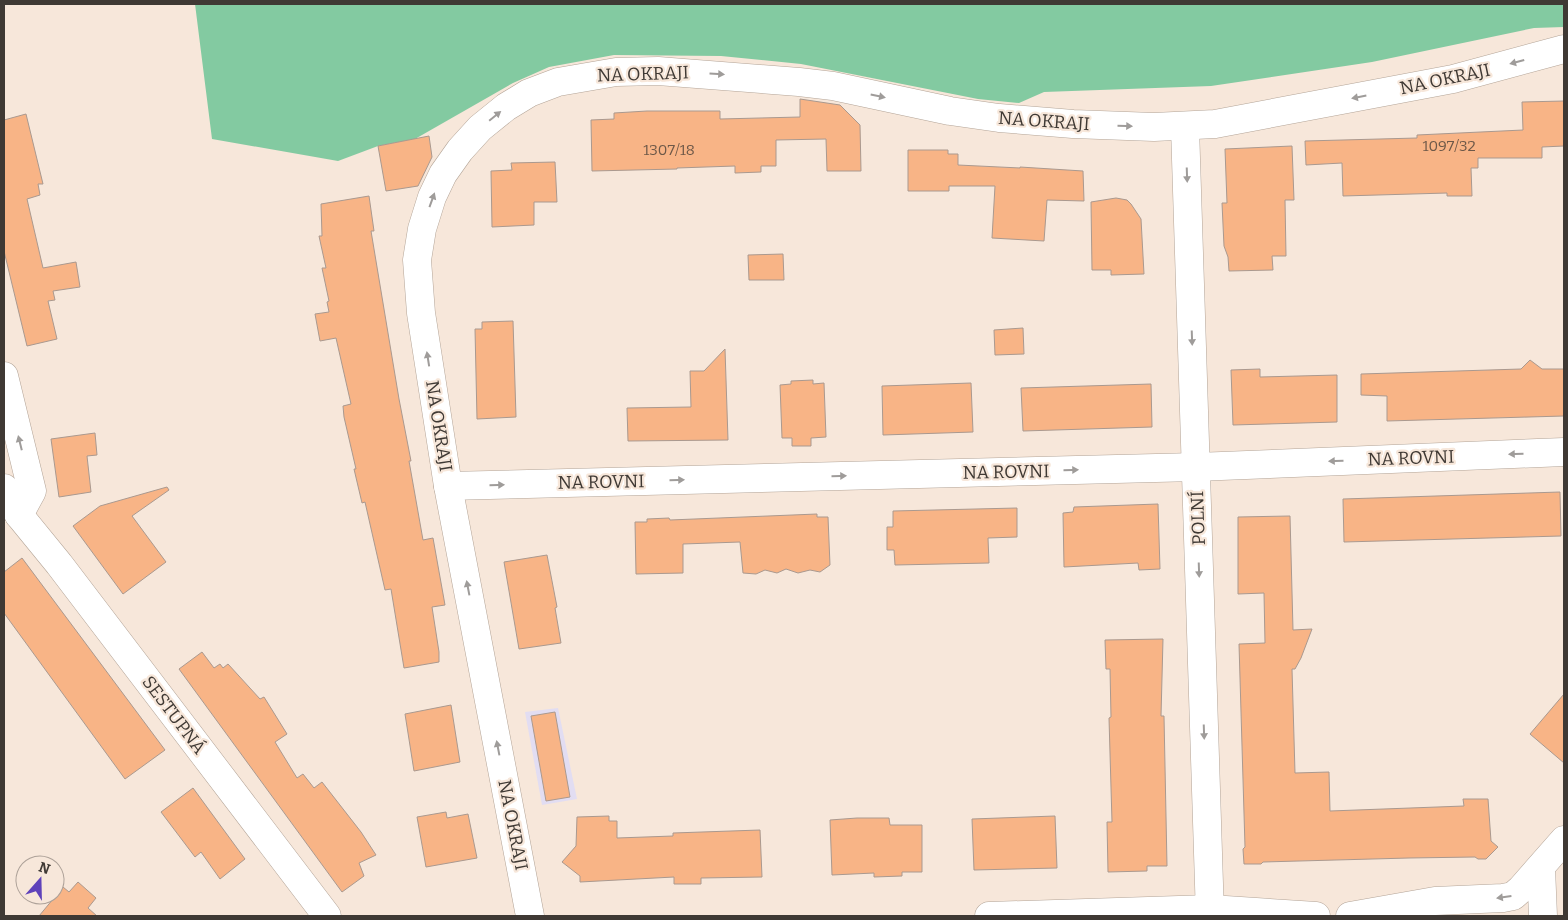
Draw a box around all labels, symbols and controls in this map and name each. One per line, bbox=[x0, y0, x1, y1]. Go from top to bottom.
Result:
one-way arrow bbox=[1510, 58, 1525, 66]
street label: NA OKRAJI bbox=[1398, 59, 1492, 99]
street label: NA OKRAJI bbox=[597, 61, 689, 87]
one-way arrow bbox=[709, 71, 725, 79]
one-way arrow bbox=[870, 92, 885, 100]
one-way arrow bbox=[1350, 93, 1366, 101]
street label: NA OKRAJI bbox=[997, 107, 1091, 135]
one-way arrow bbox=[488, 111, 501, 122]
one-way arrow bbox=[1117, 122, 1133, 130]
house number: 1097/32 bbox=[1422, 137, 1476, 155]
house number: 1307/18 bbox=[643, 141, 695, 159]
one-way arrow bbox=[1183, 168, 1191, 184]
one-way arrow bbox=[429, 192, 436, 207]
one-way arrow bbox=[1188, 330, 1196, 346]
one-way arrow bbox=[424, 351, 432, 367]
street label: NA OKRAJI bbox=[421, 379, 457, 473]
one-way arrow bbox=[16, 436, 24, 451]
street label: NA ROVNI bbox=[1367, 445, 1455, 471]
one-way arrow bbox=[1507, 450, 1523, 458]
one-way arrow bbox=[1327, 457, 1343, 465]
street label: NA ROVNI bbox=[962, 460, 1050, 484]
one-way arrow bbox=[1064, 466, 1080, 474]
street label: NA ROVNI bbox=[557, 470, 645, 494]
one-way arrow bbox=[831, 472, 847, 480]
one-way arrow bbox=[669, 476, 685, 484]
one-way arrow bbox=[489, 481, 505, 489]
street label: POLNÍ bbox=[1185, 490, 1210, 546]
one-way arrow bbox=[1196, 562, 1204, 578]
one-way arrow bbox=[463, 580, 471, 596]
street label: SESTUPNÁ bbox=[137, 671, 211, 759]
one-way arrow bbox=[1200, 725, 1208, 741]
one-way arrow bbox=[494, 740, 502, 756]
street label: NA OKRAJI bbox=[493, 778, 533, 872]
north arrow bbox=[15, 855, 65, 905]
text: N bbox=[36, 858, 52, 878]
one-way arrow bbox=[1495, 893, 1511, 901]

